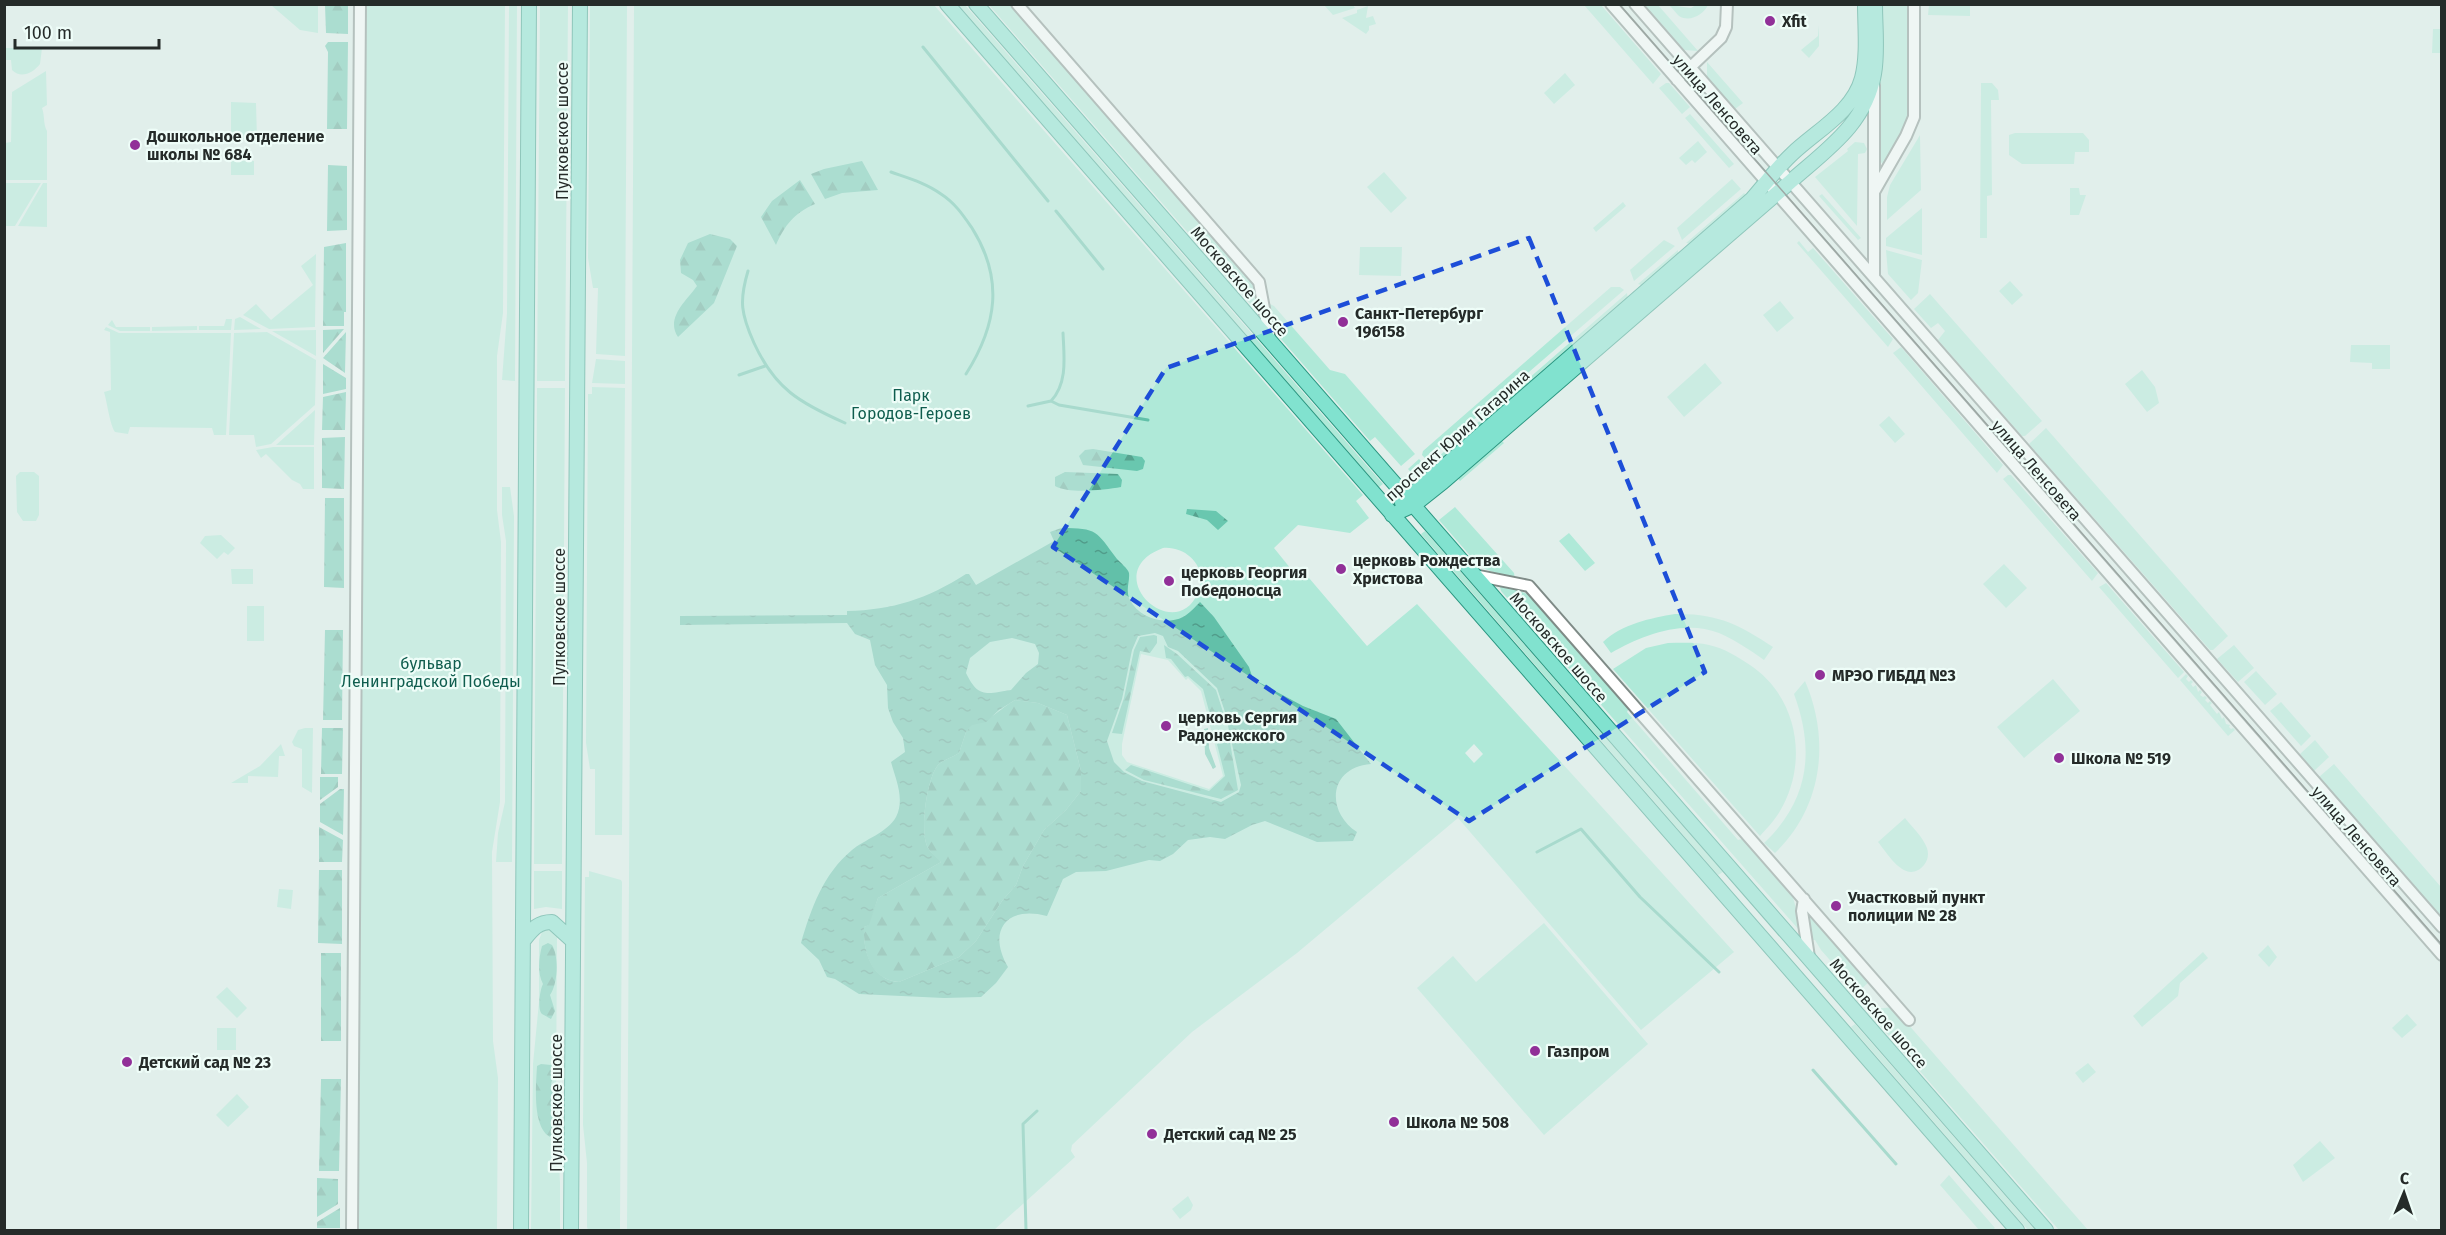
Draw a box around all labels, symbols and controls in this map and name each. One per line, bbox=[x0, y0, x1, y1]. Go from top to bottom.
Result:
scale bar bbox=[15, 12, 159, 50]
place label: Xfit bbox=[1781, 12, 1808, 31]
marker: Xfit bbox=[1763, 14, 1777, 28]
text: 100 m bbox=[24, 22, 72, 44]
street label: улица Ленсовета bbox=[1669, 50, 1766, 158]
street label: Пулковское шоссе bbox=[553, 62, 572, 200]
place label: Дошкольное отделение школы № 684 bbox=[146, 127, 324, 164]
marker: Дошкольное отделение школы № 684 bbox=[128, 138, 142, 152]
street label: Московское шоссе bbox=[1187, 222, 1293, 340]
place label: Санкт-Петербург 196158 bbox=[1355, 304, 1484, 341]
marker: Санкт-Петербург 196158 bbox=[1336, 315, 1350, 329]
street label: проспект Юрия Гагарина bbox=[1381, 365, 1533, 505]
park label: Парк Городов-Героев bbox=[851, 386, 971, 423]
street label: улица Ленсовета bbox=[1988, 416, 2085, 524]
street label: Пулковское шоссе bbox=[550, 548, 569, 686]
place label: церковь Рождества Христова bbox=[1352, 551, 1501, 588]
marker: церковь Рождества Христова bbox=[1334, 562, 1348, 576]
place label: церковь Георгия Победоносца bbox=[1181, 563, 1307, 600]
marker: церковь Георгия Победоносца bbox=[1162, 574, 1176, 588]
street label: Московское шоссе bbox=[1506, 588, 1612, 706]
park label: бульвар Ленинградской Победы bbox=[341, 654, 521, 691]
place label: МРЭО ГИБДД №3 bbox=[1832, 666, 1956, 685]
marker: МРЭО ГИБДД №3 bbox=[1813, 668, 1827, 682]
place label: церковь Сергия Радонежского bbox=[1178, 708, 1297, 745]
marker: церковь Сергия Радонежского bbox=[1159, 719, 1173, 733]
place label: Школа № 519 bbox=[2071, 749, 2171, 768]
marker: Школа № 519 bbox=[2052, 751, 2066, 765]
street label: улица Ленсовета bbox=[2308, 782, 2405, 890]
place label: Участковый пункт полиции № 28 bbox=[1847, 888, 1986, 925]
marker: Участковый пункт полиции № 28 bbox=[1829, 899, 1843, 913]
street label: Московское шоссе bbox=[1826, 954, 1932, 1072]
street label: Пулковское шоссе bbox=[547, 1034, 566, 1172]
place label: Газпром bbox=[1547, 1042, 1610, 1061]
marker: Газпром bbox=[1528, 1044, 1542, 1058]
place label: Детский сад № 23 bbox=[138, 1053, 271, 1072]
marker: Детский сад № 23 bbox=[120, 1055, 134, 1069]
place label: Школа № 508 bbox=[1406, 1113, 1509, 1132]
marker: Школа № 508 bbox=[1387, 1115, 1401, 1129]
place label: Детский сад № 25 bbox=[1163, 1125, 1297, 1144]
marker: Детский сад № 25 bbox=[1145, 1127, 1159, 1141]
north arrow bbox=[2374, 1163, 2434, 1223]
text: С bbox=[2400, 1169, 2410, 1188]

